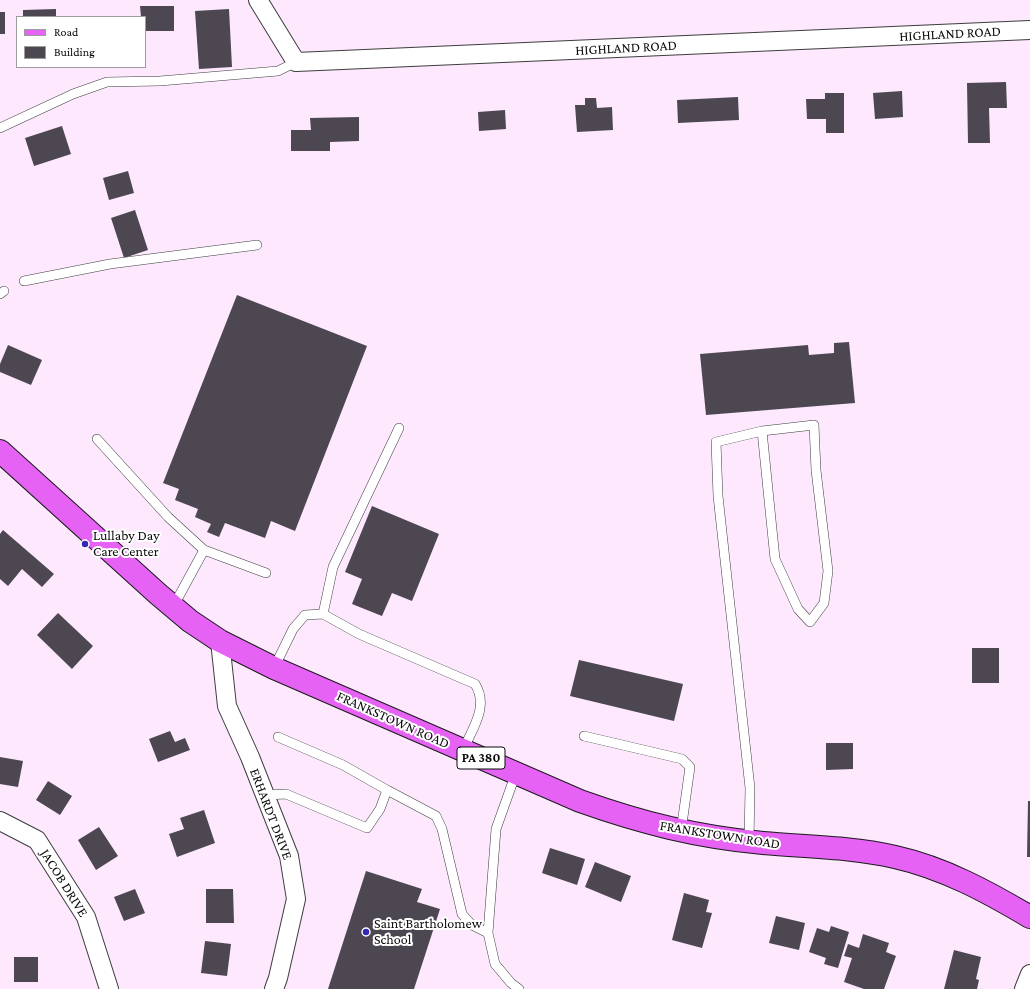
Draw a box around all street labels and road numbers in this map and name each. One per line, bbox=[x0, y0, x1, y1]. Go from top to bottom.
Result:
street label: HIGHLAND ROAD bbox=[899, 23, 1001, 45]
street label: HIGHLAND ROAD bbox=[575, 37, 677, 59]
street label: FRANKSTOWN ROAD bbox=[334, 688, 452, 752]
road number: PA 380 bbox=[457, 747, 505, 769]
street label: ERHARDT DRIVE bbox=[246, 766, 296, 862]
street label: FRANKSTOWN ROAD bbox=[659, 817, 781, 853]
street label: JACOB DRIVE bbox=[37, 846, 91, 920]

